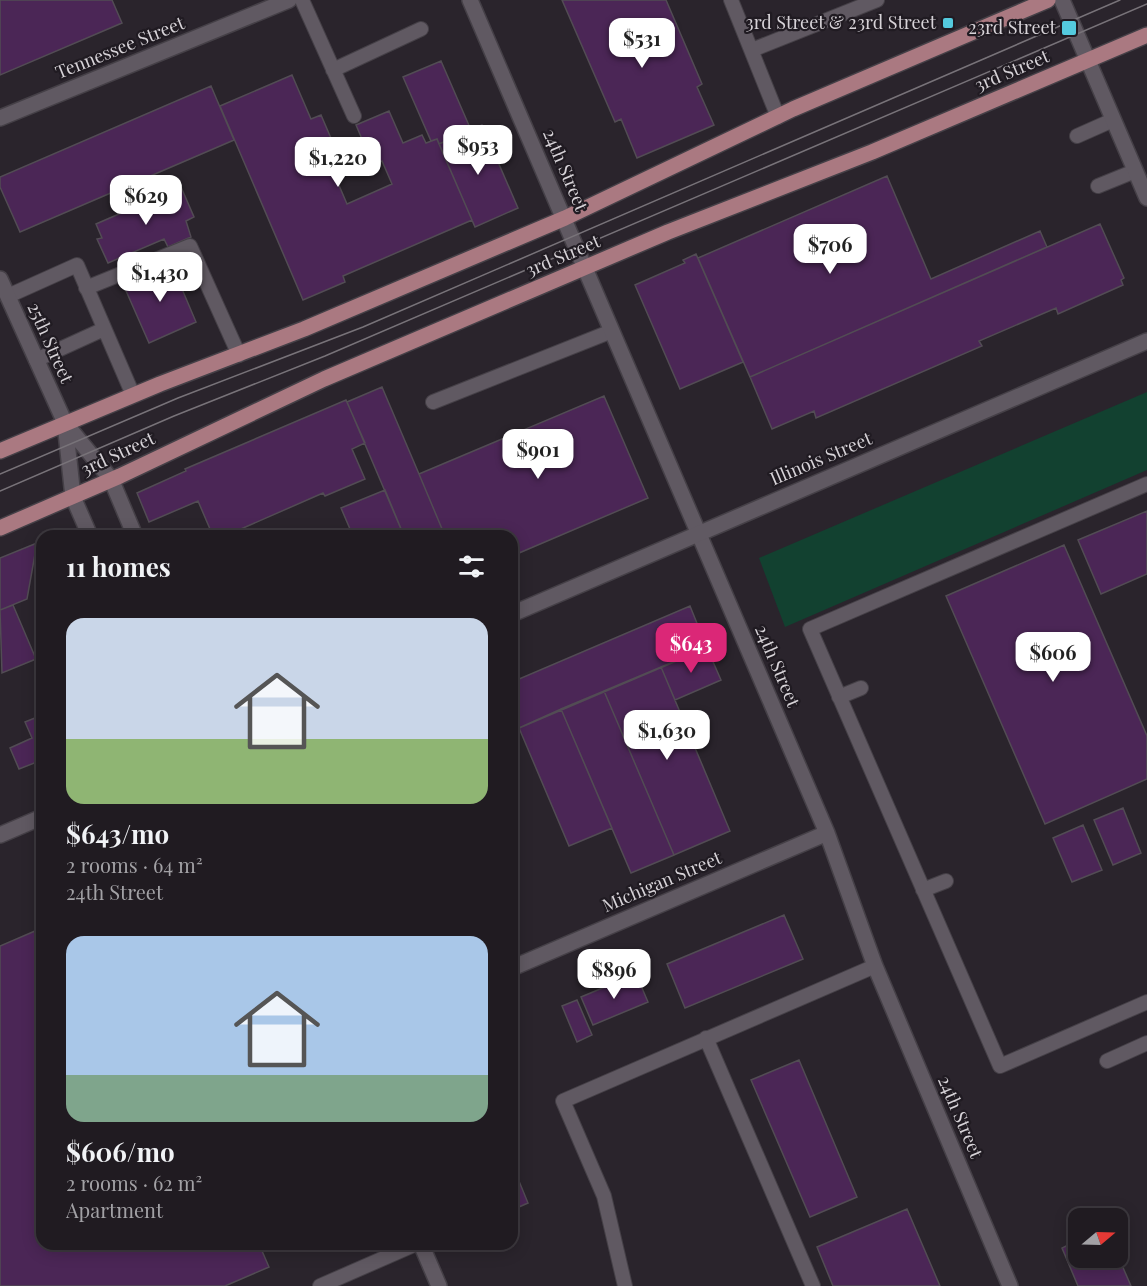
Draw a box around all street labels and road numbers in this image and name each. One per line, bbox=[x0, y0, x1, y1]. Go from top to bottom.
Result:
street label: Tennessee Street bbox=[52, 10, 188, 84]
street label: 3rd Street bbox=[971, 43, 1053, 97]
street label: 24th Street bbox=[538, 125, 594, 215]
street label: 3rd Street bbox=[522, 228, 604, 282]
street label: 25th Street bbox=[22, 298, 80, 387]
street label: 3rd Street bbox=[77, 425, 159, 481]
street label: Illinois Street bbox=[766, 426, 876, 490]
street label: 24th Street bbox=[750, 621, 806, 711]
street label: Michigan Street bbox=[598, 845, 726, 917]
street label: 24th Street bbox=[933, 1072, 989, 1162]

